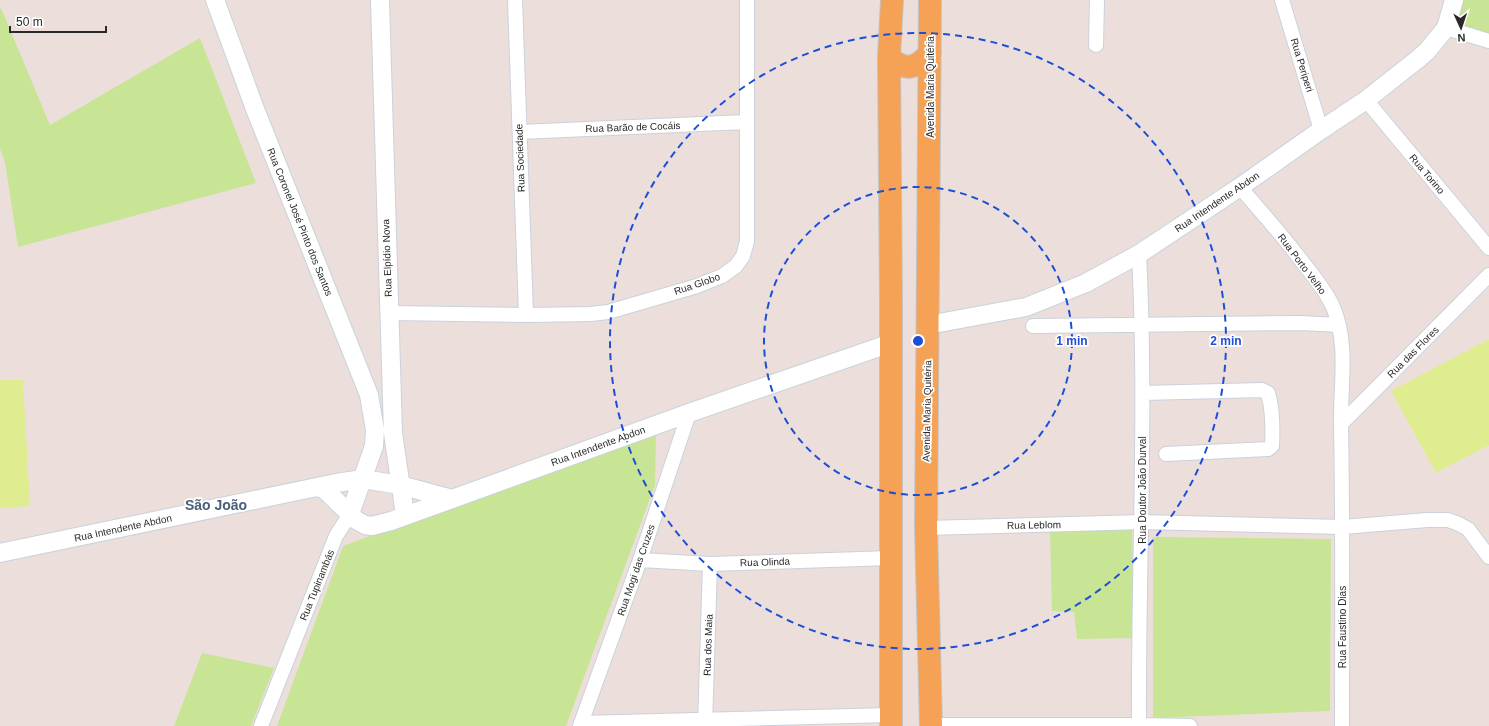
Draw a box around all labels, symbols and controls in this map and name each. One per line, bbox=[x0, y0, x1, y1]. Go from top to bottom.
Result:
scale bar bbox=[10, 8, 106, 34]
north arrow bbox=[1441, 8, 1481, 48]
text: 50 m bbox=[16, 15, 43, 29]
text: N bbox=[1457, 32, 1466, 44]
street label: Avenida Maria Quitéria bbox=[925, 36, 936, 138]
street label: Rua Periperi bbox=[1289, 37, 1315, 93]
street label: Rua Barão de Cocáis bbox=[585, 120, 681, 134]
street label: Rua Sociedade bbox=[513, 123, 527, 192]
street label: Rua Coronel José Pinto dos Santos bbox=[265, 146, 335, 298]
street label: Rua Torino bbox=[1407, 152, 1447, 196]
street label: Rua Intendente Abdon bbox=[1173, 170, 1261, 234]
street label: Rua Elpídio Nova bbox=[380, 218, 394, 297]
street label: Rua Porto Velho bbox=[1276, 232, 1329, 297]
street label: Rua Globo bbox=[673, 271, 722, 297]
street label: Rua das Flores bbox=[1385, 324, 1441, 380]
centre of rings bbox=[911, 334, 925, 348]
text: 1 min bbox=[1056, 334, 1088, 348]
text: 2 min bbox=[1210, 334, 1242, 348]
street label: Avenida Maria Quitéria bbox=[921, 360, 933, 462]
street label: Rua Intendente Abdon bbox=[549, 424, 647, 468]
street label: Rua Doutor João Durval bbox=[1137, 436, 1148, 544]
district label: São João bbox=[185, 497, 247, 513]
street label: Rua Intendente Abdon bbox=[73, 512, 173, 544]
street label: Rua Leblom bbox=[1007, 519, 1061, 531]
street label: Rua Mogi das Cruzes bbox=[615, 523, 657, 617]
street label: Rua Tupinambás bbox=[298, 548, 336, 622]
street label: Rua Olinda bbox=[740, 556, 791, 568]
street label: Rua Faustino Dias bbox=[1337, 586, 1348, 668]
street label: Rua dos Maia bbox=[701, 614, 715, 676]

